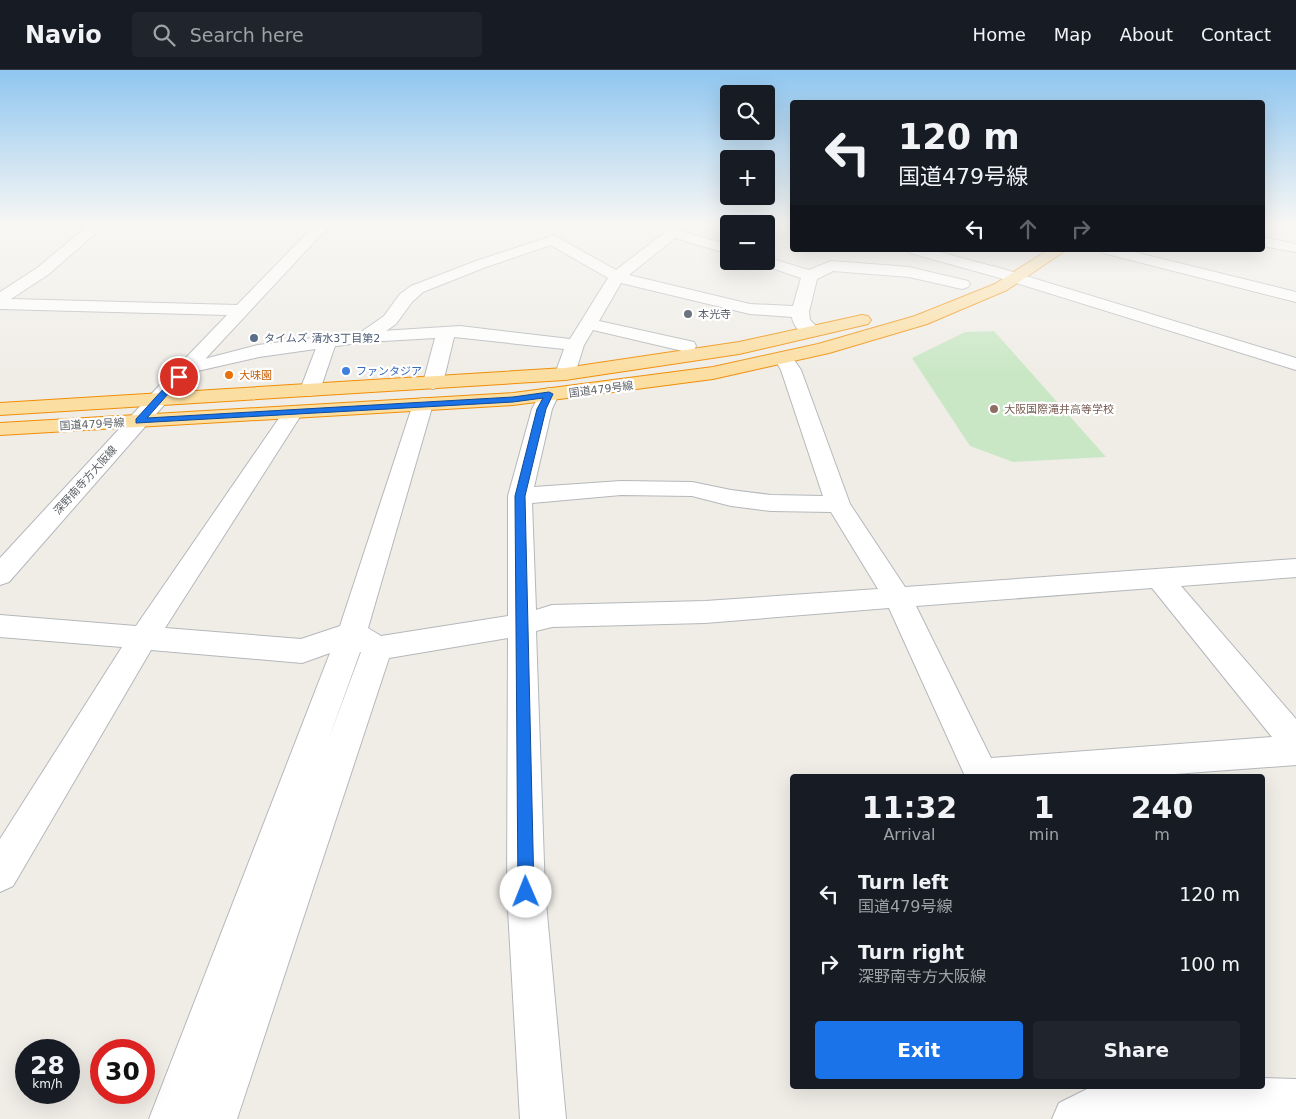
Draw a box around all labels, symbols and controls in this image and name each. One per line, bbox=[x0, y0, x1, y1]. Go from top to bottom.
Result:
search box bbox=[132, 12, 482, 57]
text: Navio bbox=[25, 21, 102, 49]
icon: search bbox=[150, 21, 178, 49]
text: Search here bbox=[190, 24, 304, 46]
text: Home bbox=[973, 24, 1026, 45]
text: Map bbox=[1054, 24, 1092, 45]
text: About bbox=[1120, 24, 1173, 45]
text: Contact bbox=[1201, 24, 1271, 45]
map controls bbox=[720, 85, 775, 270]
button: search bbox=[720, 85, 775, 140]
text: 120 m bbox=[898, 117, 1020, 157]
icon: left bbox=[815, 120, 880, 185]
button: + bbox=[720, 150, 775, 205]
text: 国道479号線 bbox=[898, 164, 1028, 189]
button: − bbox=[720, 215, 775, 270]
icon: left bbox=[961, 215, 989, 243]
icon: ahead bbox=[1014, 215, 1042, 243]
icon: right bbox=[1067, 215, 1095, 243]
marker: 本光寺 bbox=[682, 308, 694, 320]
place label: 本光寺 bbox=[698, 308, 731, 321]
marker: タイムズ 清水3丁目第2 bbox=[248, 332, 260, 344]
place label: タイムズ 清水3丁目第2 bbox=[264, 332, 380, 345]
pin bbox=[158, 356, 200, 398]
icon: arrive bbox=[165, 363, 193, 391]
marker: ファンタジア bbox=[340, 365, 352, 377]
place label: ファンタジア bbox=[356, 365, 422, 378]
marker: 大味園 bbox=[223, 369, 235, 381]
place label: 大味園 bbox=[239, 369, 272, 382]
street label: 国道479号線 bbox=[568, 379, 634, 400]
marker: 大阪国際滝井高等学校 bbox=[988, 403, 1000, 415]
place label: 大阪国際滝井高等学校 bbox=[1004, 403, 1114, 416]
street label: 国道479号線 bbox=[59, 416, 125, 433]
street label: 深野南寺方大阪線 bbox=[51, 443, 120, 517]
text: 11:32 bbox=[862, 790, 957, 825]
text: 1 bbox=[1033, 790, 1054, 825]
text: 240 bbox=[1131, 790, 1193, 825]
text: Arrival bbox=[883, 825, 935, 844]
text: min bbox=[1029, 825, 1059, 844]
text: m bbox=[1154, 825, 1170, 844]
position arrow bbox=[499, 865, 551, 917]
text: Turn left bbox=[858, 871, 949, 893]
icon: left bbox=[815, 880, 843, 908]
text: 120 m bbox=[1179, 883, 1240, 905]
text: 国道479号線 bbox=[858, 897, 953, 916]
text: Turn right bbox=[858, 941, 964, 963]
icon: right bbox=[815, 950, 843, 978]
text: 100 m bbox=[1179, 953, 1240, 975]
text: 深野南寺方大阪線 bbox=[858, 967, 986, 986]
button: Exit bbox=[815, 1021, 1023, 1079]
button: Share bbox=[1033, 1021, 1240, 1079]
speed limit sign: 30 bbox=[90, 1039, 155, 1104]
text: 28 bbox=[30, 1051, 65, 1080]
text: km/h bbox=[32, 1077, 63, 1091]

